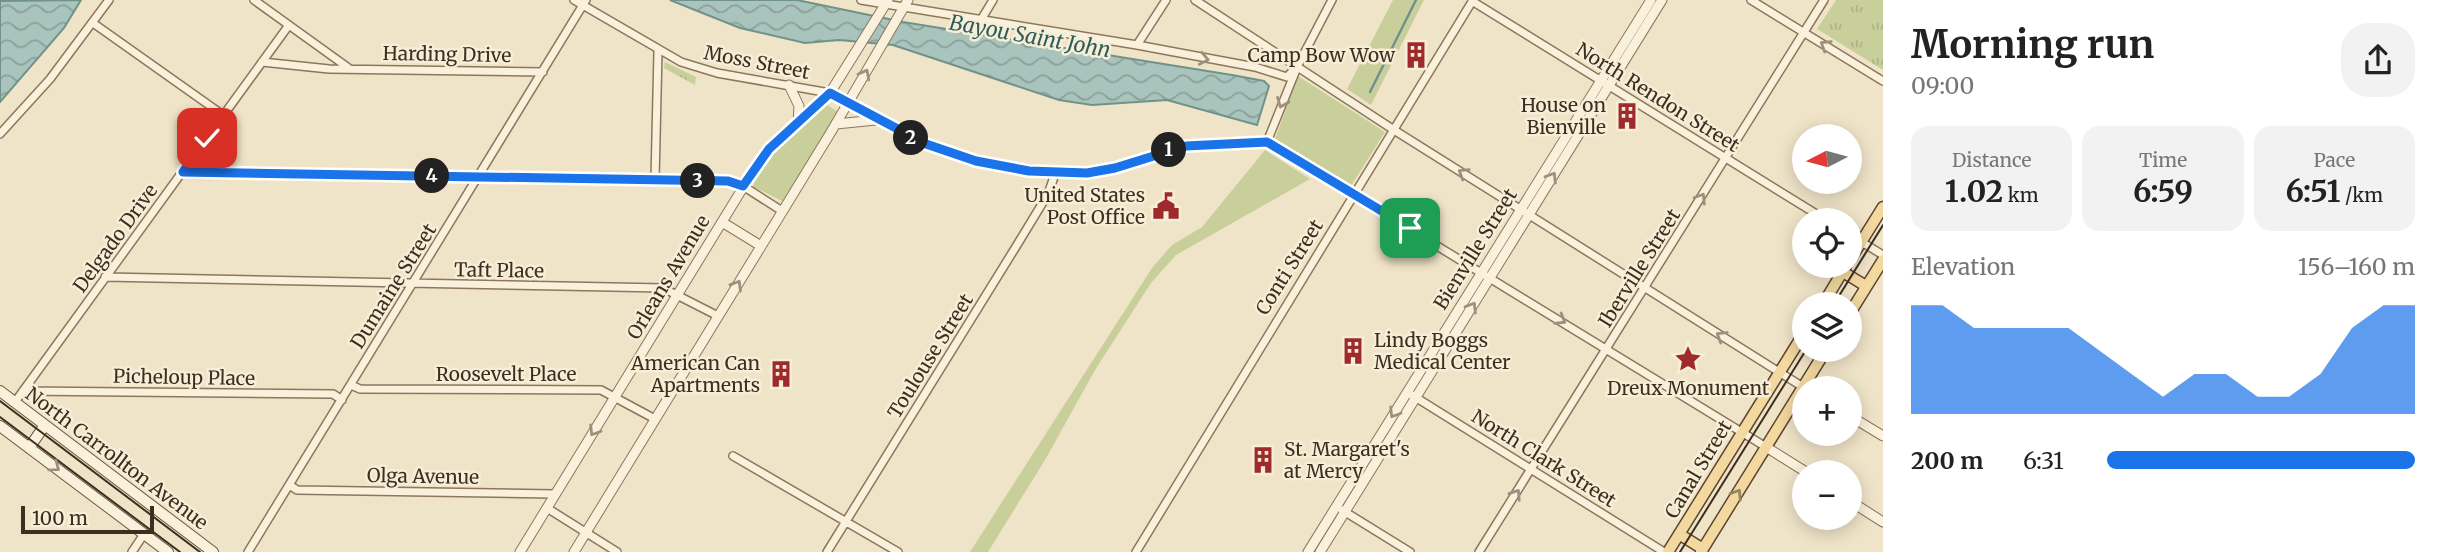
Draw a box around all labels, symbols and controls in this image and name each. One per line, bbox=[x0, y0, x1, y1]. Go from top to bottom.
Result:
water label: Bayou Saint John bbox=[947, 9, 1113, 63]
text: Morning run bbox=[1911, 21, 2154, 68]
button: share bbox=[2341, 23, 2415, 97]
street label: North Rendon Street bbox=[1572, 37, 1745, 157]
street label: Moss Street bbox=[702, 40, 812, 84]
building icon: Camp Bow Wow bbox=[1401, 40, 1431, 70]
one-way arrow bbox=[1820, 40, 1833, 53]
street label: Harding Drive bbox=[382, 41, 512, 67]
place label: Camp Bow Wow bbox=[1248, 43, 1396, 67]
one-way arrow bbox=[1198, 50, 1210, 65]
one-way arrow bbox=[857, 69, 870, 81]
text: 09:00 bbox=[1911, 71, 1974, 100]
place label: House on Bienville bbox=[1521, 93, 1606, 139]
one-way arrow bbox=[1277, 97, 1291, 109]
building icon: House on Bienville bbox=[1612, 101, 1642, 131]
pin bbox=[177, 108, 237, 168]
icon: check bbox=[188, 119, 226, 157]
pin: 2 bbox=[894, 120, 928, 156]
north arrow bbox=[1792, 124, 1862, 194]
map controls bbox=[1792, 124, 1862, 530]
text: 2 bbox=[905, 125, 916, 149]
pin: 1 bbox=[1152, 132, 1186, 168]
text: 1 bbox=[1164, 137, 1173, 161]
text: Distance bbox=[1952, 148, 2031, 172]
text: Time bbox=[2139, 148, 2187, 172]
text: Pace bbox=[2314, 148, 2355, 172]
pin: 4 bbox=[414, 158, 450, 194]
text: 4 bbox=[425, 163, 438, 187]
pin: 3 bbox=[680, 164, 716, 198]
text: 3 bbox=[692, 168, 703, 192]
one-way arrow bbox=[1457, 169, 1470, 182]
one-way arrow bbox=[1544, 172, 1557, 185]
text: 1.02 bbox=[1945, 172, 2003, 210]
text: 6:59 bbox=[2133, 172, 2193, 210]
text: 6:51 bbox=[2285, 172, 2340, 210]
street label: Delgado Drive bbox=[68, 179, 163, 297]
place label: United States Post Office bbox=[1024, 183, 1145, 229]
street label: Bienville Street bbox=[1428, 183, 1522, 314]
text: km bbox=[2003, 183, 2039, 207]
text: /km bbox=[2340, 183, 2383, 207]
public building icon: United States Post Office bbox=[1151, 191, 1181, 221]
one-way arrow bbox=[1693, 192, 1706, 205]
pin bbox=[1380, 198, 1440, 258]
street label: Iberville Street bbox=[1593, 204, 1685, 332]
button: locate bbox=[1792, 208, 1862, 278]
icon: arrive bbox=[1391, 209, 1429, 247]
street label: Orleans Avenue bbox=[621, 210, 715, 344]
street label: Conti Street bbox=[1250, 214, 1328, 319]
street label: Dumaine Street bbox=[345, 219, 441, 353]
text: Elevation bbox=[1911, 252, 2015, 281]
text: 156–160 m bbox=[2298, 252, 2415, 281]
street label: Taft Place bbox=[454, 257, 544, 283]
one-way arrow bbox=[729, 279, 742, 292]
street label: Toulouse Street bbox=[882, 289, 978, 423]
button: layers bbox=[1792, 292, 1862, 362]
one-way arrow bbox=[1463, 301, 1476, 314]
one-way arrow bbox=[1553, 311, 1566, 324]
place label: Lindy Boggs Medical Center bbox=[1374, 328, 1511, 374]
one-way arrow bbox=[1716, 331, 1729, 344]
building icon: Lindy Boggs Medical Center bbox=[1338, 336, 1368, 366]
place icon: Dreux Monument bbox=[1673, 344, 1703, 374]
place label: American Can Apartments bbox=[630, 351, 760, 397]
building icon: American Can Apartments bbox=[766, 359, 796, 389]
street label: Roosevelt Place bbox=[436, 362, 576, 386]
street label: Picheloup Place bbox=[113, 364, 255, 390]
place label: Dreux Monument bbox=[1607, 376, 1770, 400]
button: + bbox=[1792, 376, 1862, 446]
street label: North Carrollton Avenue bbox=[21, 382, 213, 534]
street label: North Clark Street bbox=[1467, 404, 1621, 512]
one-way arrow bbox=[1390, 406, 1403, 419]
street label: Canal Street bbox=[1659, 415, 1737, 522]
one-way arrow bbox=[589, 424, 602, 437]
place label: St. Margaret's at Mercy bbox=[1284, 437, 1410, 483]
building icon: St. Margaret's at Mercy bbox=[1248, 445, 1278, 475]
text: 200 m bbox=[1911, 446, 1983, 475]
text: 6:31 bbox=[2023, 446, 2064, 475]
one-way arrow bbox=[47, 459, 59, 471]
button: − bbox=[1792, 460, 1862, 530]
street label: Olga Avenue bbox=[367, 463, 479, 489]
one-way arrow bbox=[1507, 489, 1520, 502]
one-way arrow bbox=[1729, 489, 1742, 502]
scale bar bbox=[21, 503, 154, 535]
text: 100 m bbox=[32, 506, 88, 530]

